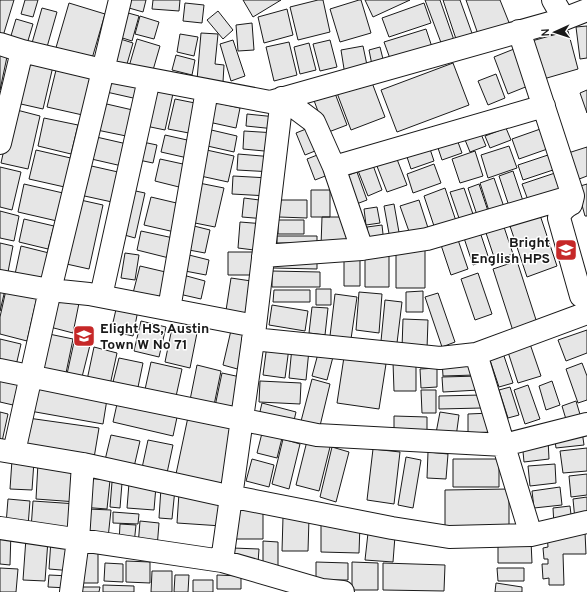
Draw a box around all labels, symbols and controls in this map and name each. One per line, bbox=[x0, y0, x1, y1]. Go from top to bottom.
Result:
north arrow bbox=[535, 12, 575, 52]
text: N bbox=[539, 28, 553, 37]
place label: Bright English HPS bbox=[471, 235, 550, 268]
school or university icon: Bright English HPS bbox=[553, 237, 579, 263]
place label: Elight HS, Austin Town W No 71 bbox=[100, 321, 209, 354]
school or university icon: Elight HS, Austin Town W No 71 bbox=[71, 323, 97, 349]

